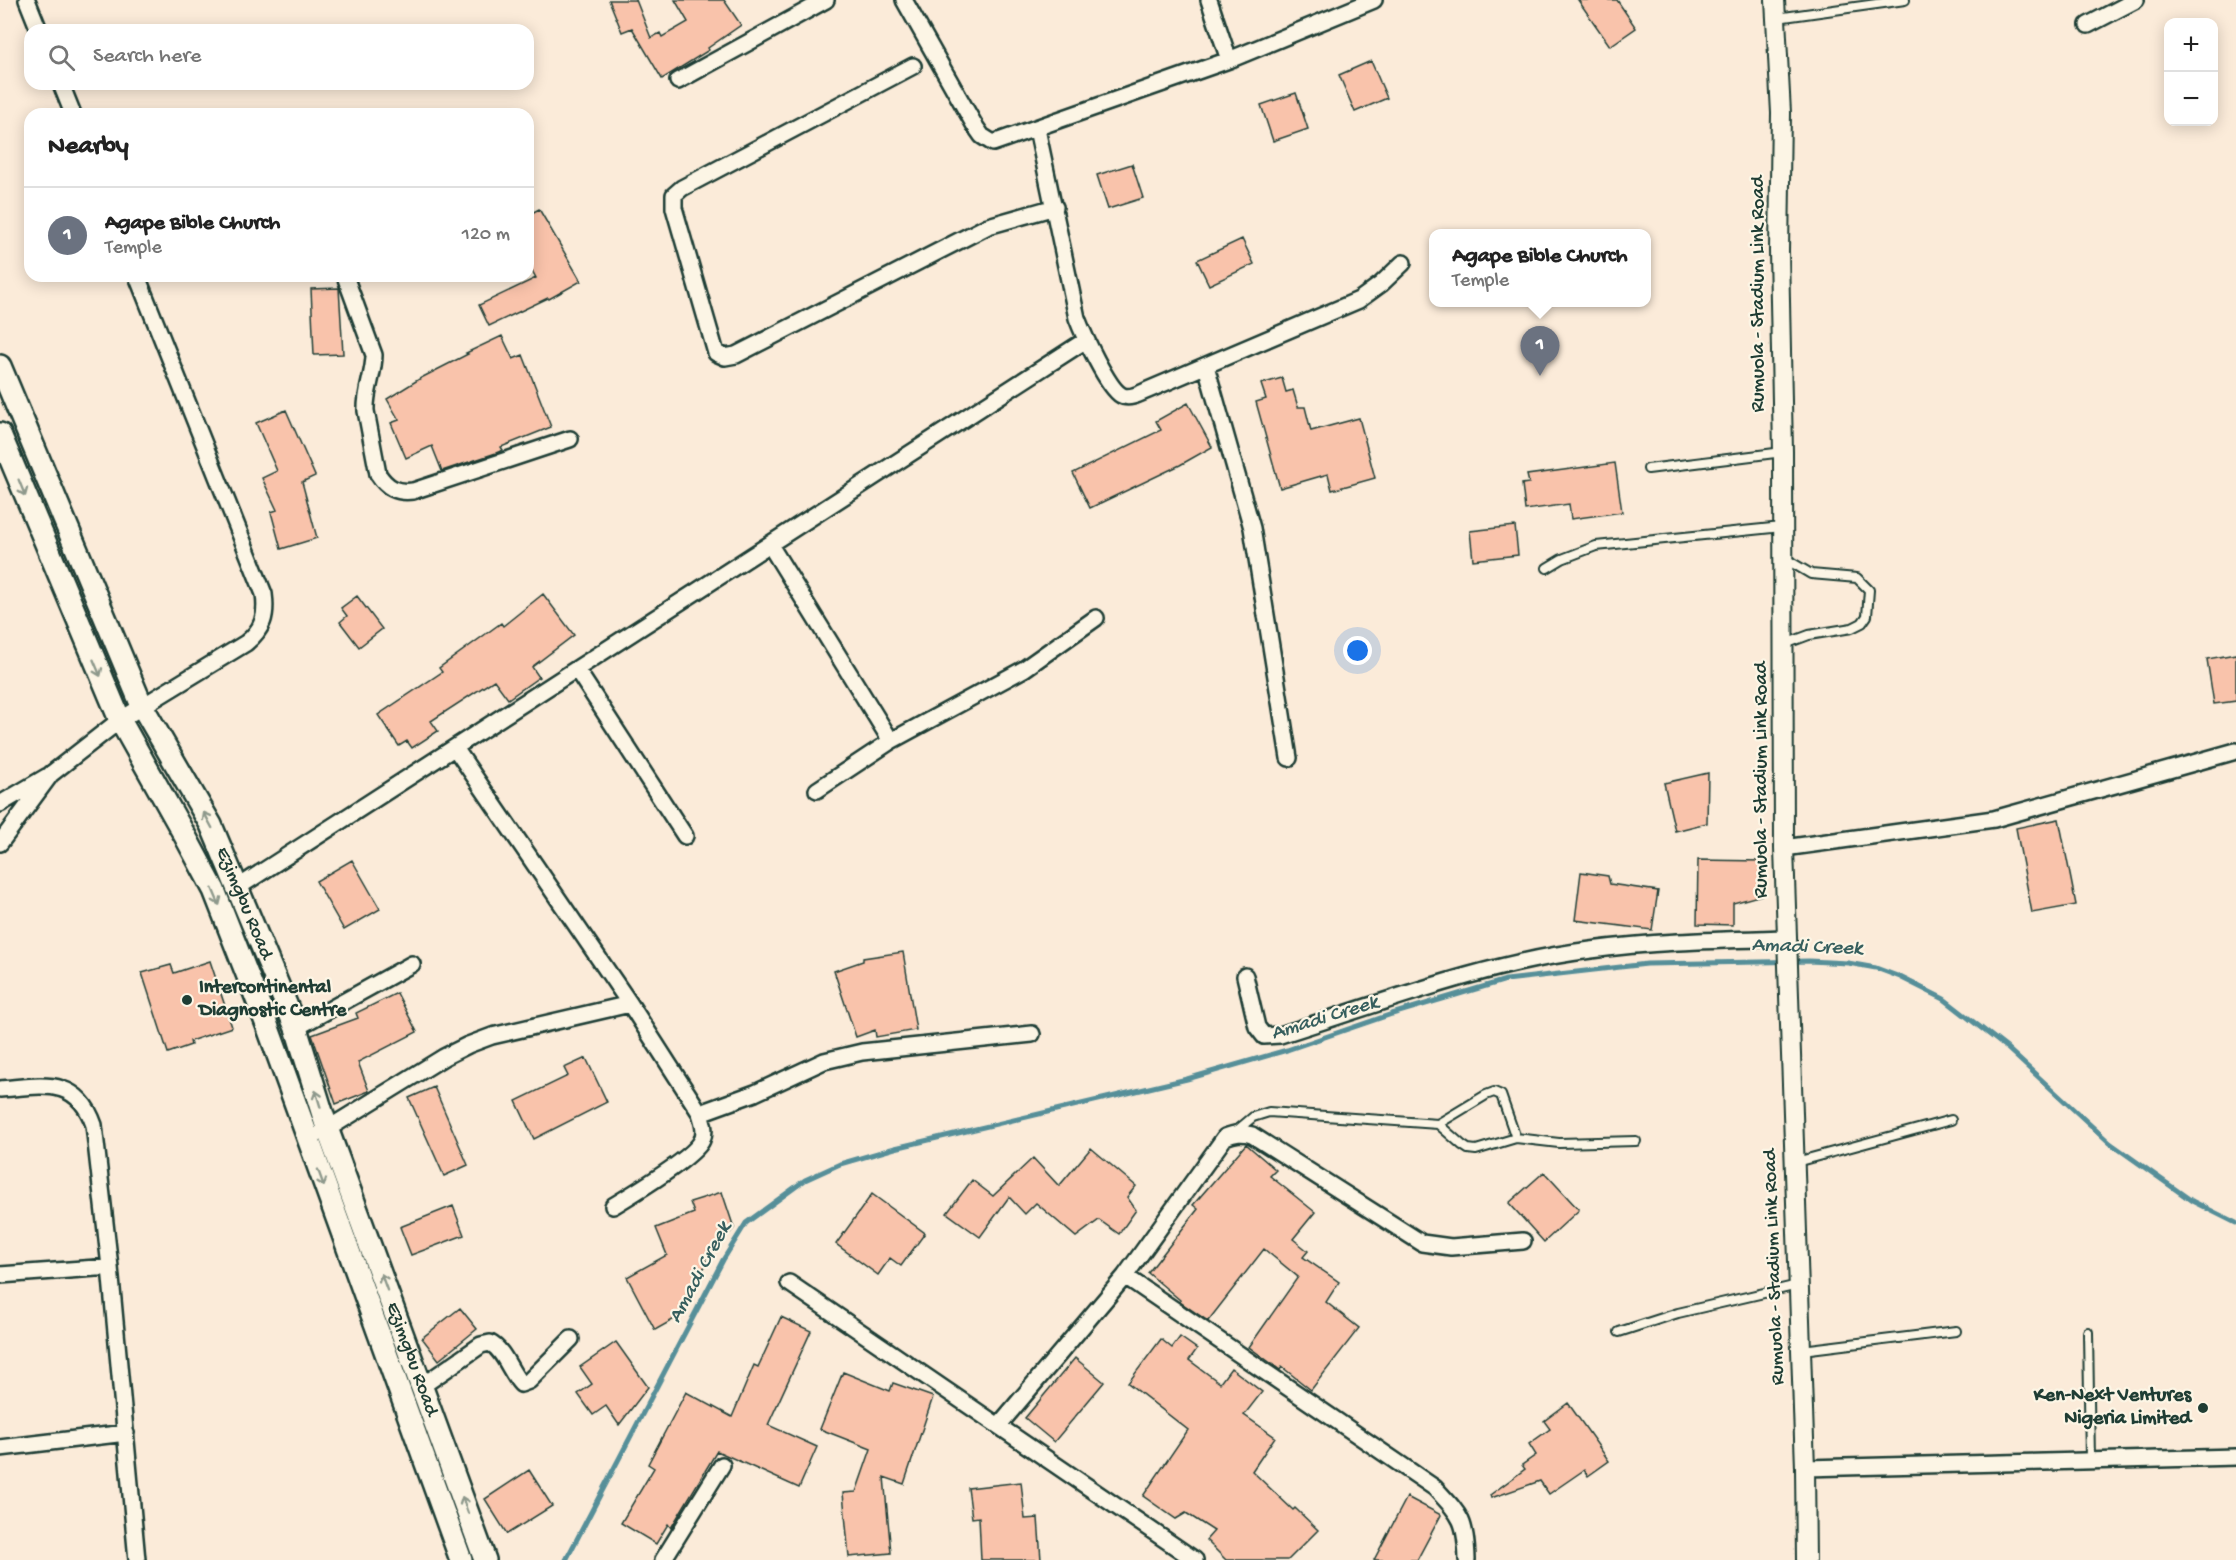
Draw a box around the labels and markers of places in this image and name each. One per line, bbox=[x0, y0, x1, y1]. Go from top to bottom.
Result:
pin: 1 bbox=[1520, 326, 1560, 376]
place label: Intercontinental Diagnostic Centre bbox=[197, 977, 347, 1023]
marker: Intercontinental Diagnostic Centre bbox=[180, 993, 194, 1007]
place label: Ken-Next Ventures Nigeria Limited bbox=[2033, 1385, 2193, 1431]
marker: Ken-Next Ventures Nigeria Limited bbox=[2196, 1401, 2210, 1415]

